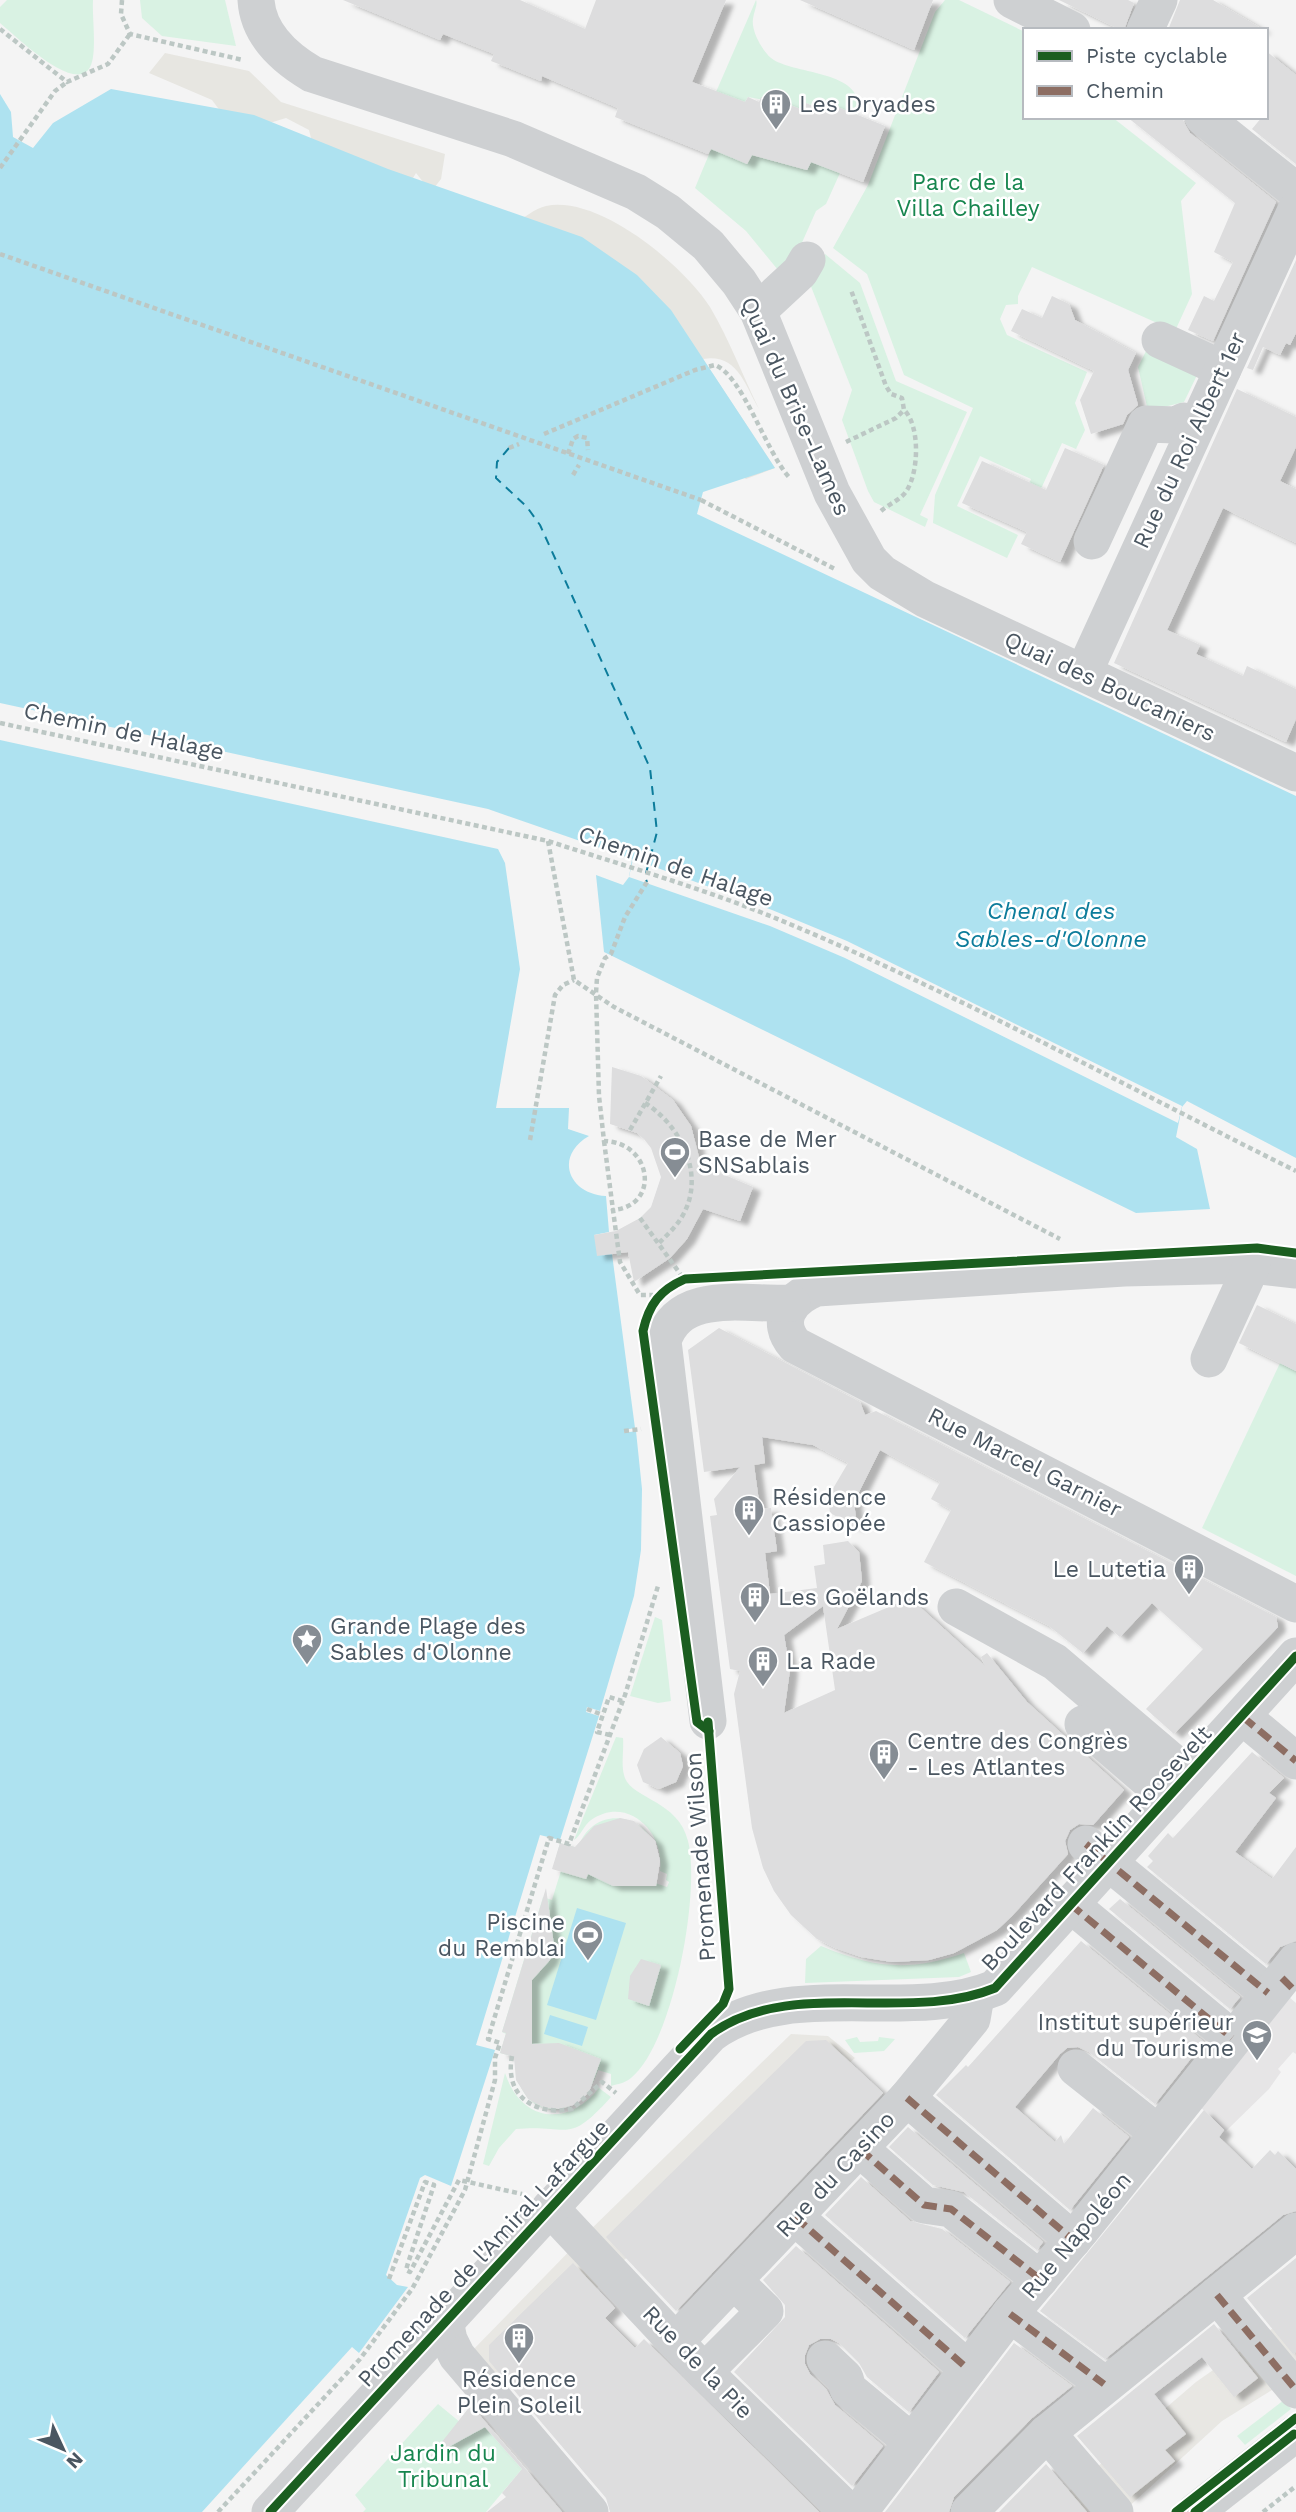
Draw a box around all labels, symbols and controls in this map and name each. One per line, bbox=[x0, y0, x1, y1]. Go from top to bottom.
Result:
legend bbox=[1023, 28, 1268, 119]
text: Piste cyclable bbox=[1086, 43, 1228, 68]
text: Chemin bbox=[1086, 78, 1164, 103]
building icon: Les Dryades bbox=[759, 87, 793, 131]
place label: Les Dryades bbox=[799, 91, 936, 118]
park label: Parc de la Villa Chailley bbox=[896, 169, 1040, 222]
street label: Quai du Brise-Lames bbox=[735, 293, 856, 520]
street label: Rue du Roi Albert 1er bbox=[1127, 328, 1252, 553]
street label: Quai des Boucaniers bbox=[1000, 626, 1220, 747]
street label: Chemin de Halage bbox=[21, 697, 227, 766]
street label: Chemin de Halage bbox=[575, 820, 777, 912]
water label: Chenal des Sables-d'Olonne bbox=[955, 897, 1147, 953]
place label: Base de Mer SNSablais bbox=[698, 1126, 837, 1179]
sports icon: Base de Mer SNSablais bbox=[658, 1135, 692, 1179]
street label: Rue Marcel Garnier bbox=[923, 1402, 1126, 1523]
place label: Résidence Cassiopée bbox=[772, 1484, 887, 1537]
building icon: Résidence Cassiopée bbox=[732, 1493, 766, 1537]
building icon: Le Lutetia bbox=[1172, 1552, 1206, 1596]
place label: Le Lutetia bbox=[1052, 1556, 1166, 1583]
building icon: Les Goëlands bbox=[738, 1580, 772, 1624]
place label: Les Goëlands bbox=[778, 1584, 929, 1611]
place label: Grande Plage des Sables d'Olonne bbox=[330, 1613, 526, 1666]
place icon: Grande Plage des Sables d'Olonne bbox=[290, 1622, 324, 1666]
building icon: La Rade bbox=[746, 1644, 780, 1688]
place label: La Rade bbox=[786, 1648, 876, 1675]
street label: Boulevard Franklin Roosevelt bbox=[975, 1720, 1218, 1977]
place label: Centre des Congrès - Les Atlantes bbox=[907, 1728, 1128, 1781]
building icon: Centre des Congrès - Les Atlantes bbox=[867, 1737, 901, 1781]
street label: Promenade Wilson bbox=[680, 1751, 721, 1963]
place label: Piscine du Remblai bbox=[438, 1909, 565, 1962]
sports icon: Piscine du Remblai bbox=[571, 1918, 605, 1962]
place label: Institut supérieur du Tourisme bbox=[1038, 2009, 1234, 2062]
school or university icon: Institut supérieur du Tourisme bbox=[1240, 2018, 1274, 2062]
street label: Rue du Casino bbox=[770, 2106, 900, 2243]
street label: Promenade de l'Amiral Lafargue bbox=[352, 2114, 615, 2393]
street label: Rue Napoléon bbox=[1016, 2167, 1137, 2304]
street label: Rue de la Pie bbox=[637, 2300, 758, 2424]
building icon: Résidence Plein Soleil bbox=[502, 2321, 536, 2365]
place label: Résidence Plein Soleil bbox=[457, 2366, 581, 2419]
north arrow bbox=[28, 2414, 98, 2484]
park label: Jardin du Tribunal bbox=[390, 2440, 496, 2493]
text: N bbox=[62, 2447, 88, 2474]

